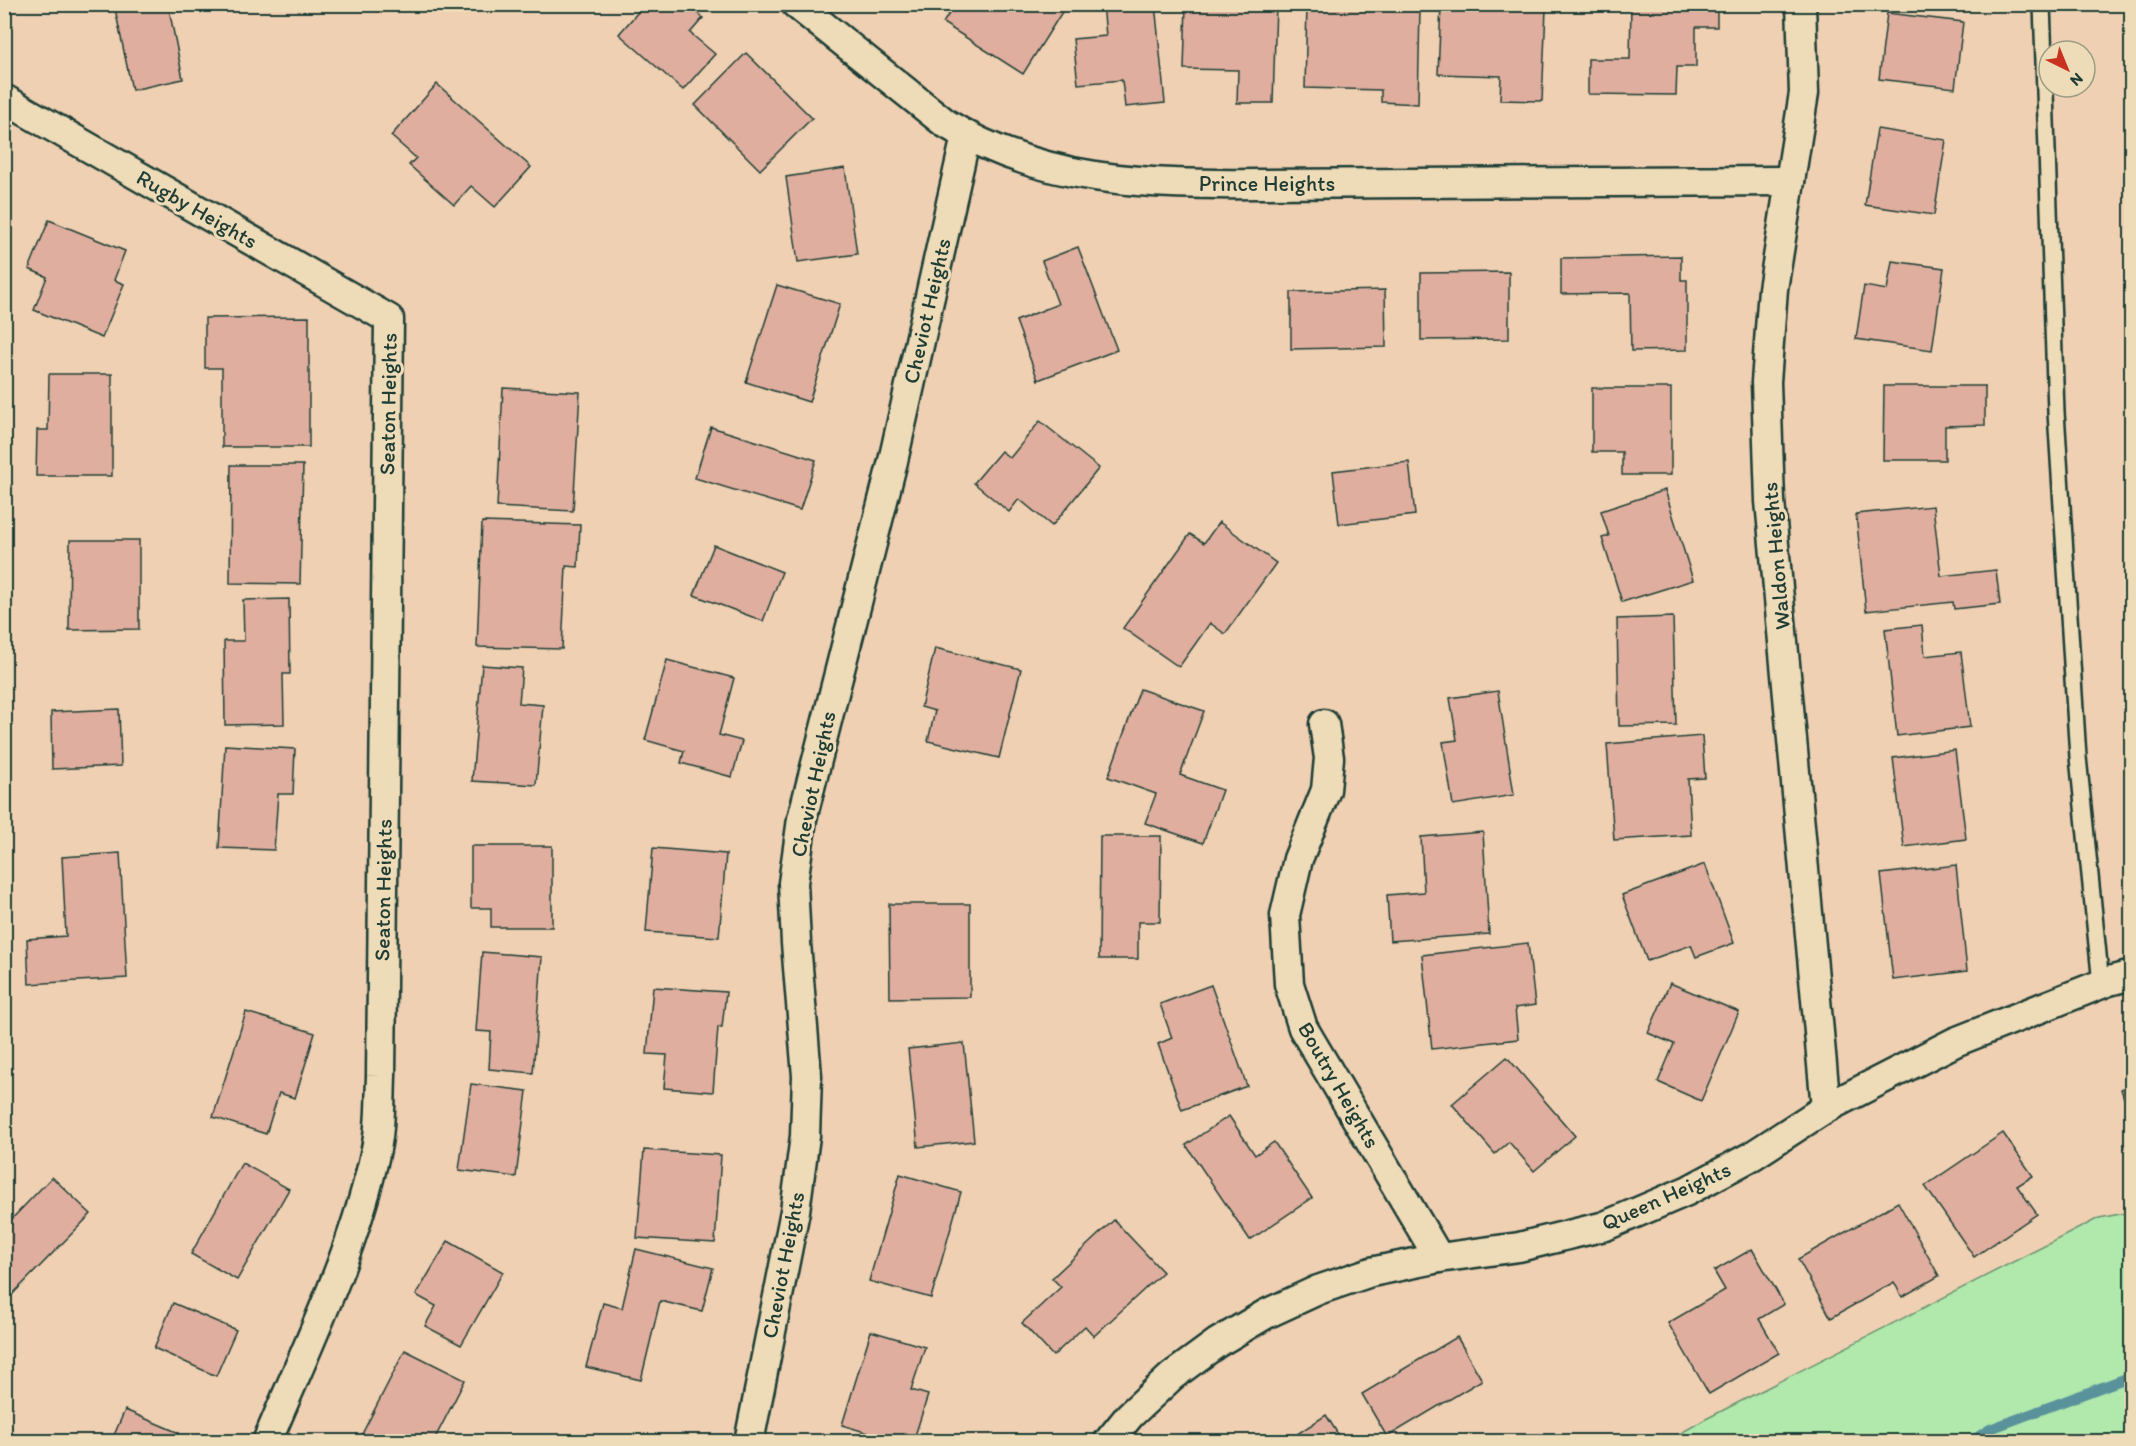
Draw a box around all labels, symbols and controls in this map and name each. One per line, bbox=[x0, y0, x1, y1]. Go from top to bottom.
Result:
north arrow bbox=[2037, 39, 2097, 99]
text: N bbox=[2066, 69, 2087, 90]
street label: Rugby Heights bbox=[132, 163, 262, 255]
street label: Prince Heights bbox=[1199, 170, 1335, 197]
street label: Cheviot Heights bbox=[897, 236, 957, 386]
street label: Seaton Heights bbox=[373, 333, 403, 475]
street label: Waldon Heights bbox=[1756, 481, 1796, 631]
street label: Cheviot Heights bbox=[784, 708, 842, 860]
street label: Seaton Heights bbox=[368, 819, 398, 961]
street label: Boutry Heights bbox=[1292, 1017, 1386, 1153]
street label: Queen Heights bbox=[1597, 1155, 1735, 1237]
street label: Cheviot Heights bbox=[756, 1189, 810, 1341]

